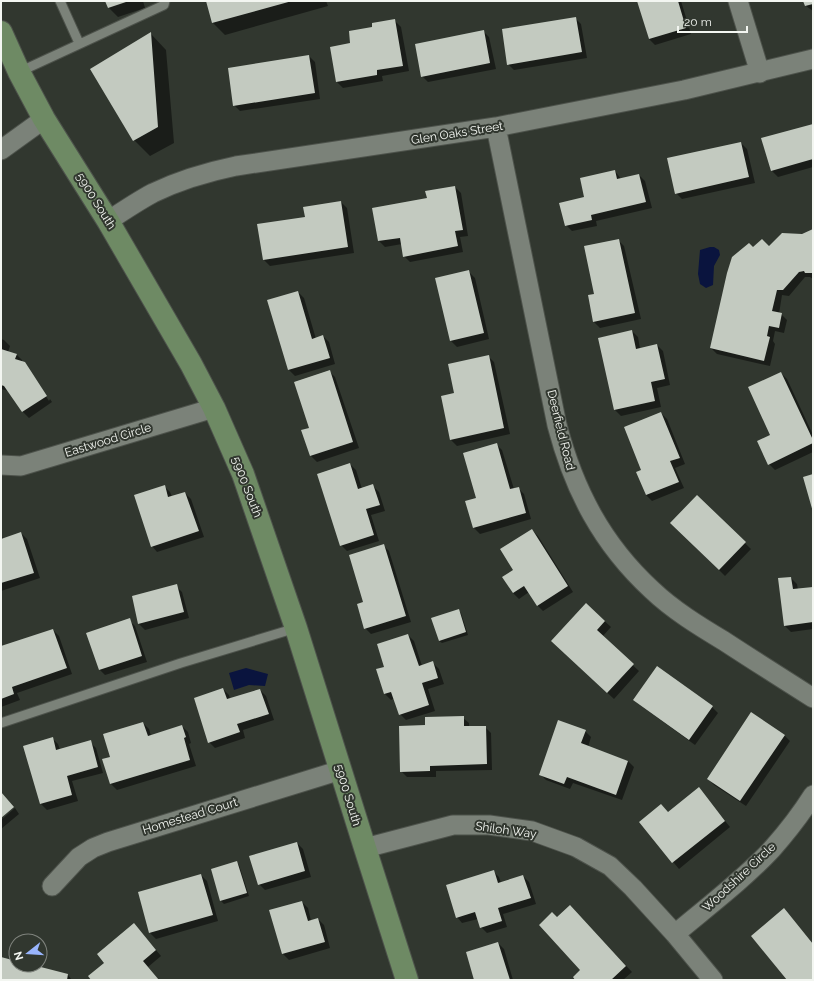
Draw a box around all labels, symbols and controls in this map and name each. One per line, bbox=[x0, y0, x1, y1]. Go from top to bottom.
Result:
scale bar bbox=[678, 8, 747, 34]
text: 20 m bbox=[684, 15, 712, 29]
street label: Glen Oaks Street bbox=[410, 119, 504, 147]
street label: 5900 South bbox=[73, 170, 119, 232]
street label: Deerfield Road bbox=[544, 388, 578, 472]
street label: Eastwood Circle bbox=[63, 420, 153, 460]
street label: 5900 South bbox=[229, 455, 265, 519]
street label: 5900 South bbox=[332, 762, 364, 828]
street label: Homestead Court bbox=[141, 795, 239, 837]
street label: Shiloh Way bbox=[474, 819, 538, 841]
street label: Woodshire Circle bbox=[700, 840, 778, 914]
north arrow bbox=[8, 933, 48, 973]
text: N bbox=[11, 950, 26, 962]

